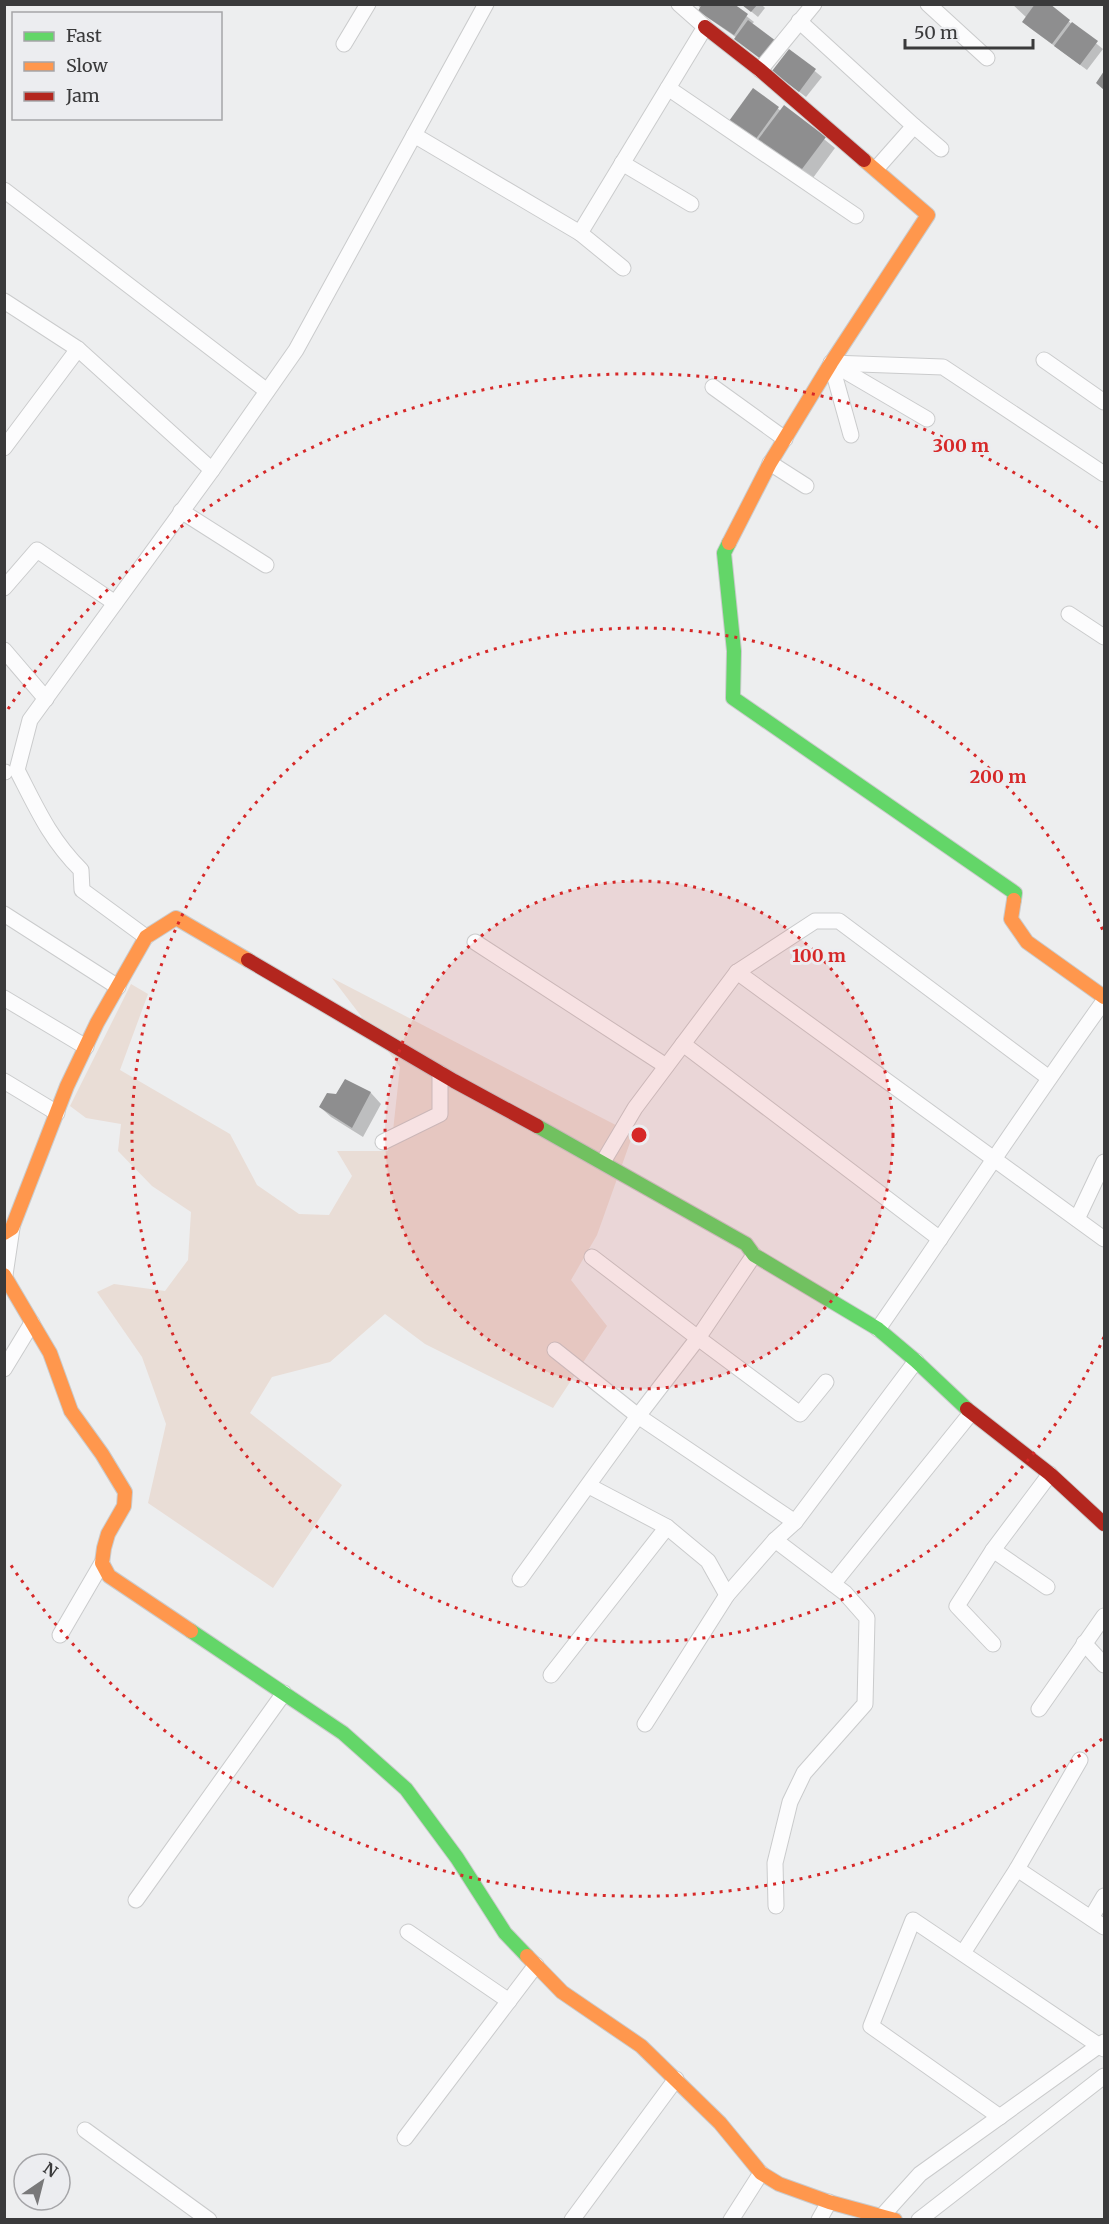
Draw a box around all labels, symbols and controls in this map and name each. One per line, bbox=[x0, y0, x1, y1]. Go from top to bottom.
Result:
legend bbox=[12, 12, 222, 120]
scale bar bbox=[905, 12, 1032, 50]
text: 50 m bbox=[914, 21, 958, 44]
text: Fast bbox=[66, 24, 102, 47]
text: Slow bbox=[66, 54, 109, 77]
text: Jam bbox=[65, 84, 100, 107]
text: 300 m bbox=[933, 434, 989, 457]
text: 200 m bbox=[970, 765, 1026, 788]
text: 100 m bbox=[792, 944, 846, 967]
centre of rings bbox=[629, 1125, 649, 1145]
north arrow bbox=[12, 2152, 72, 2212]
text: N bbox=[40, 2158, 62, 2182]

